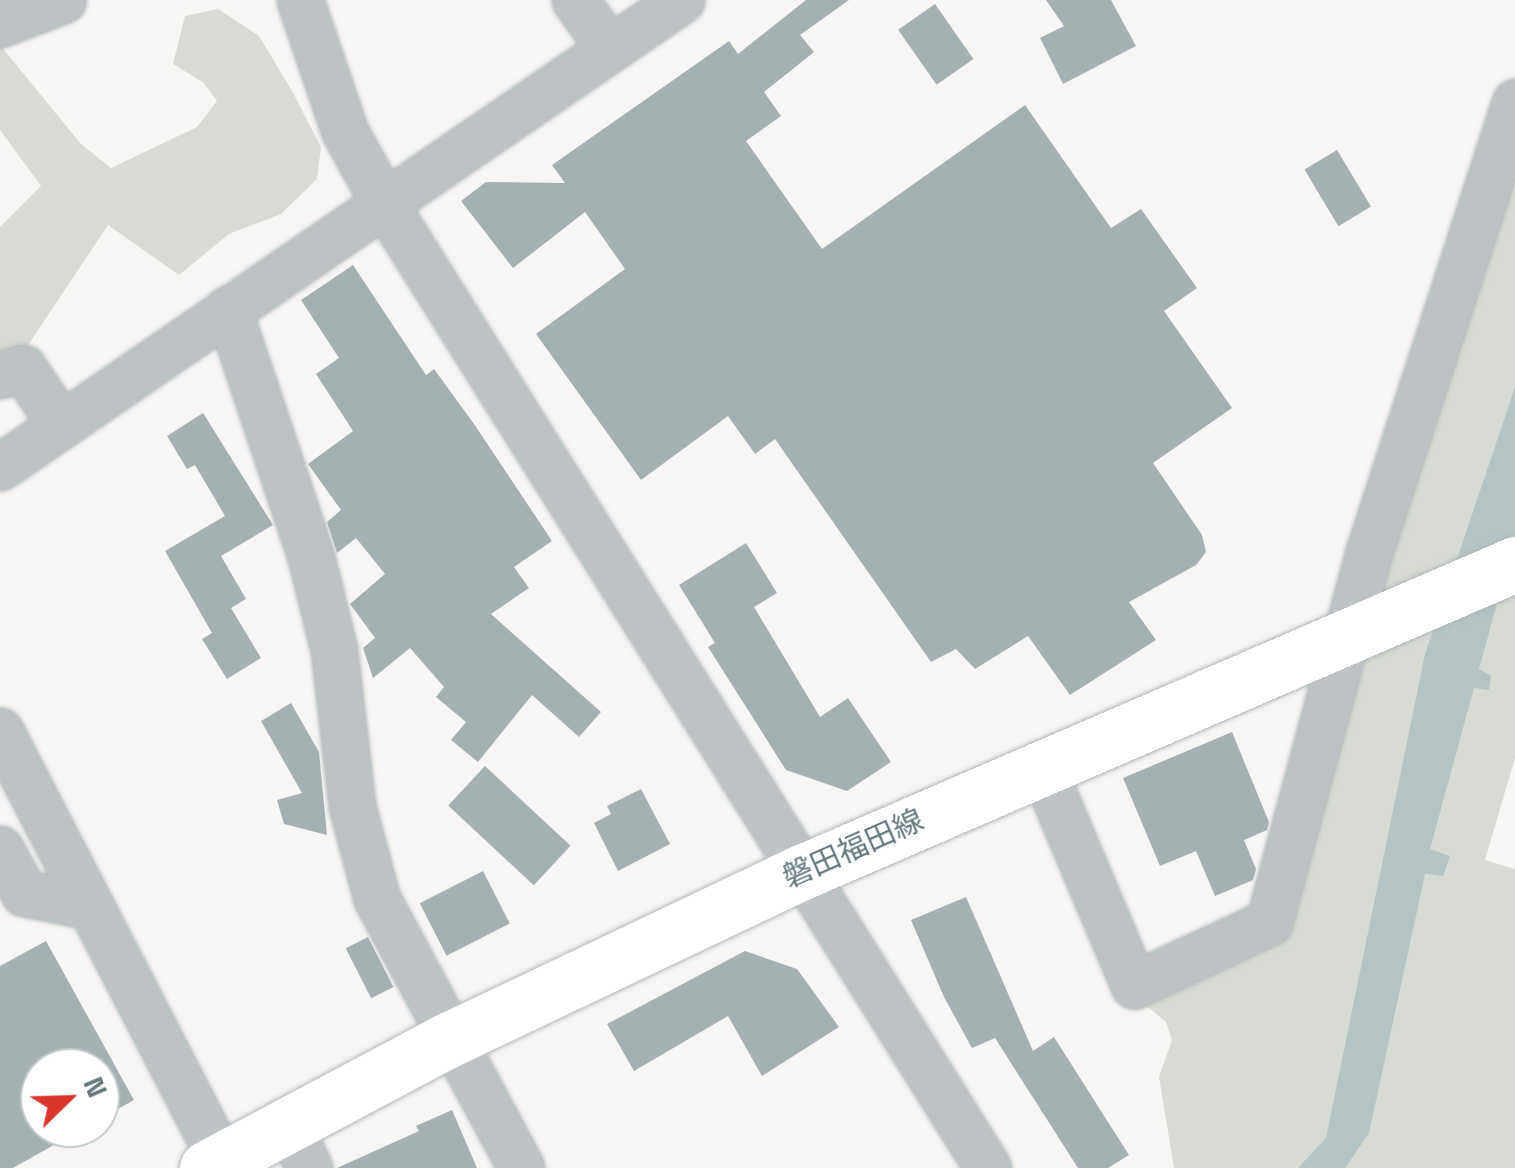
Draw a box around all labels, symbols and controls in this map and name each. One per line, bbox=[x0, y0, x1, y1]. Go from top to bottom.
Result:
street label: 磐田福田線 bbox=[777, 802, 929, 896]
north arrow bbox=[20, 1048, 120, 1148]
text: N bbox=[76, 1071, 116, 1103]

